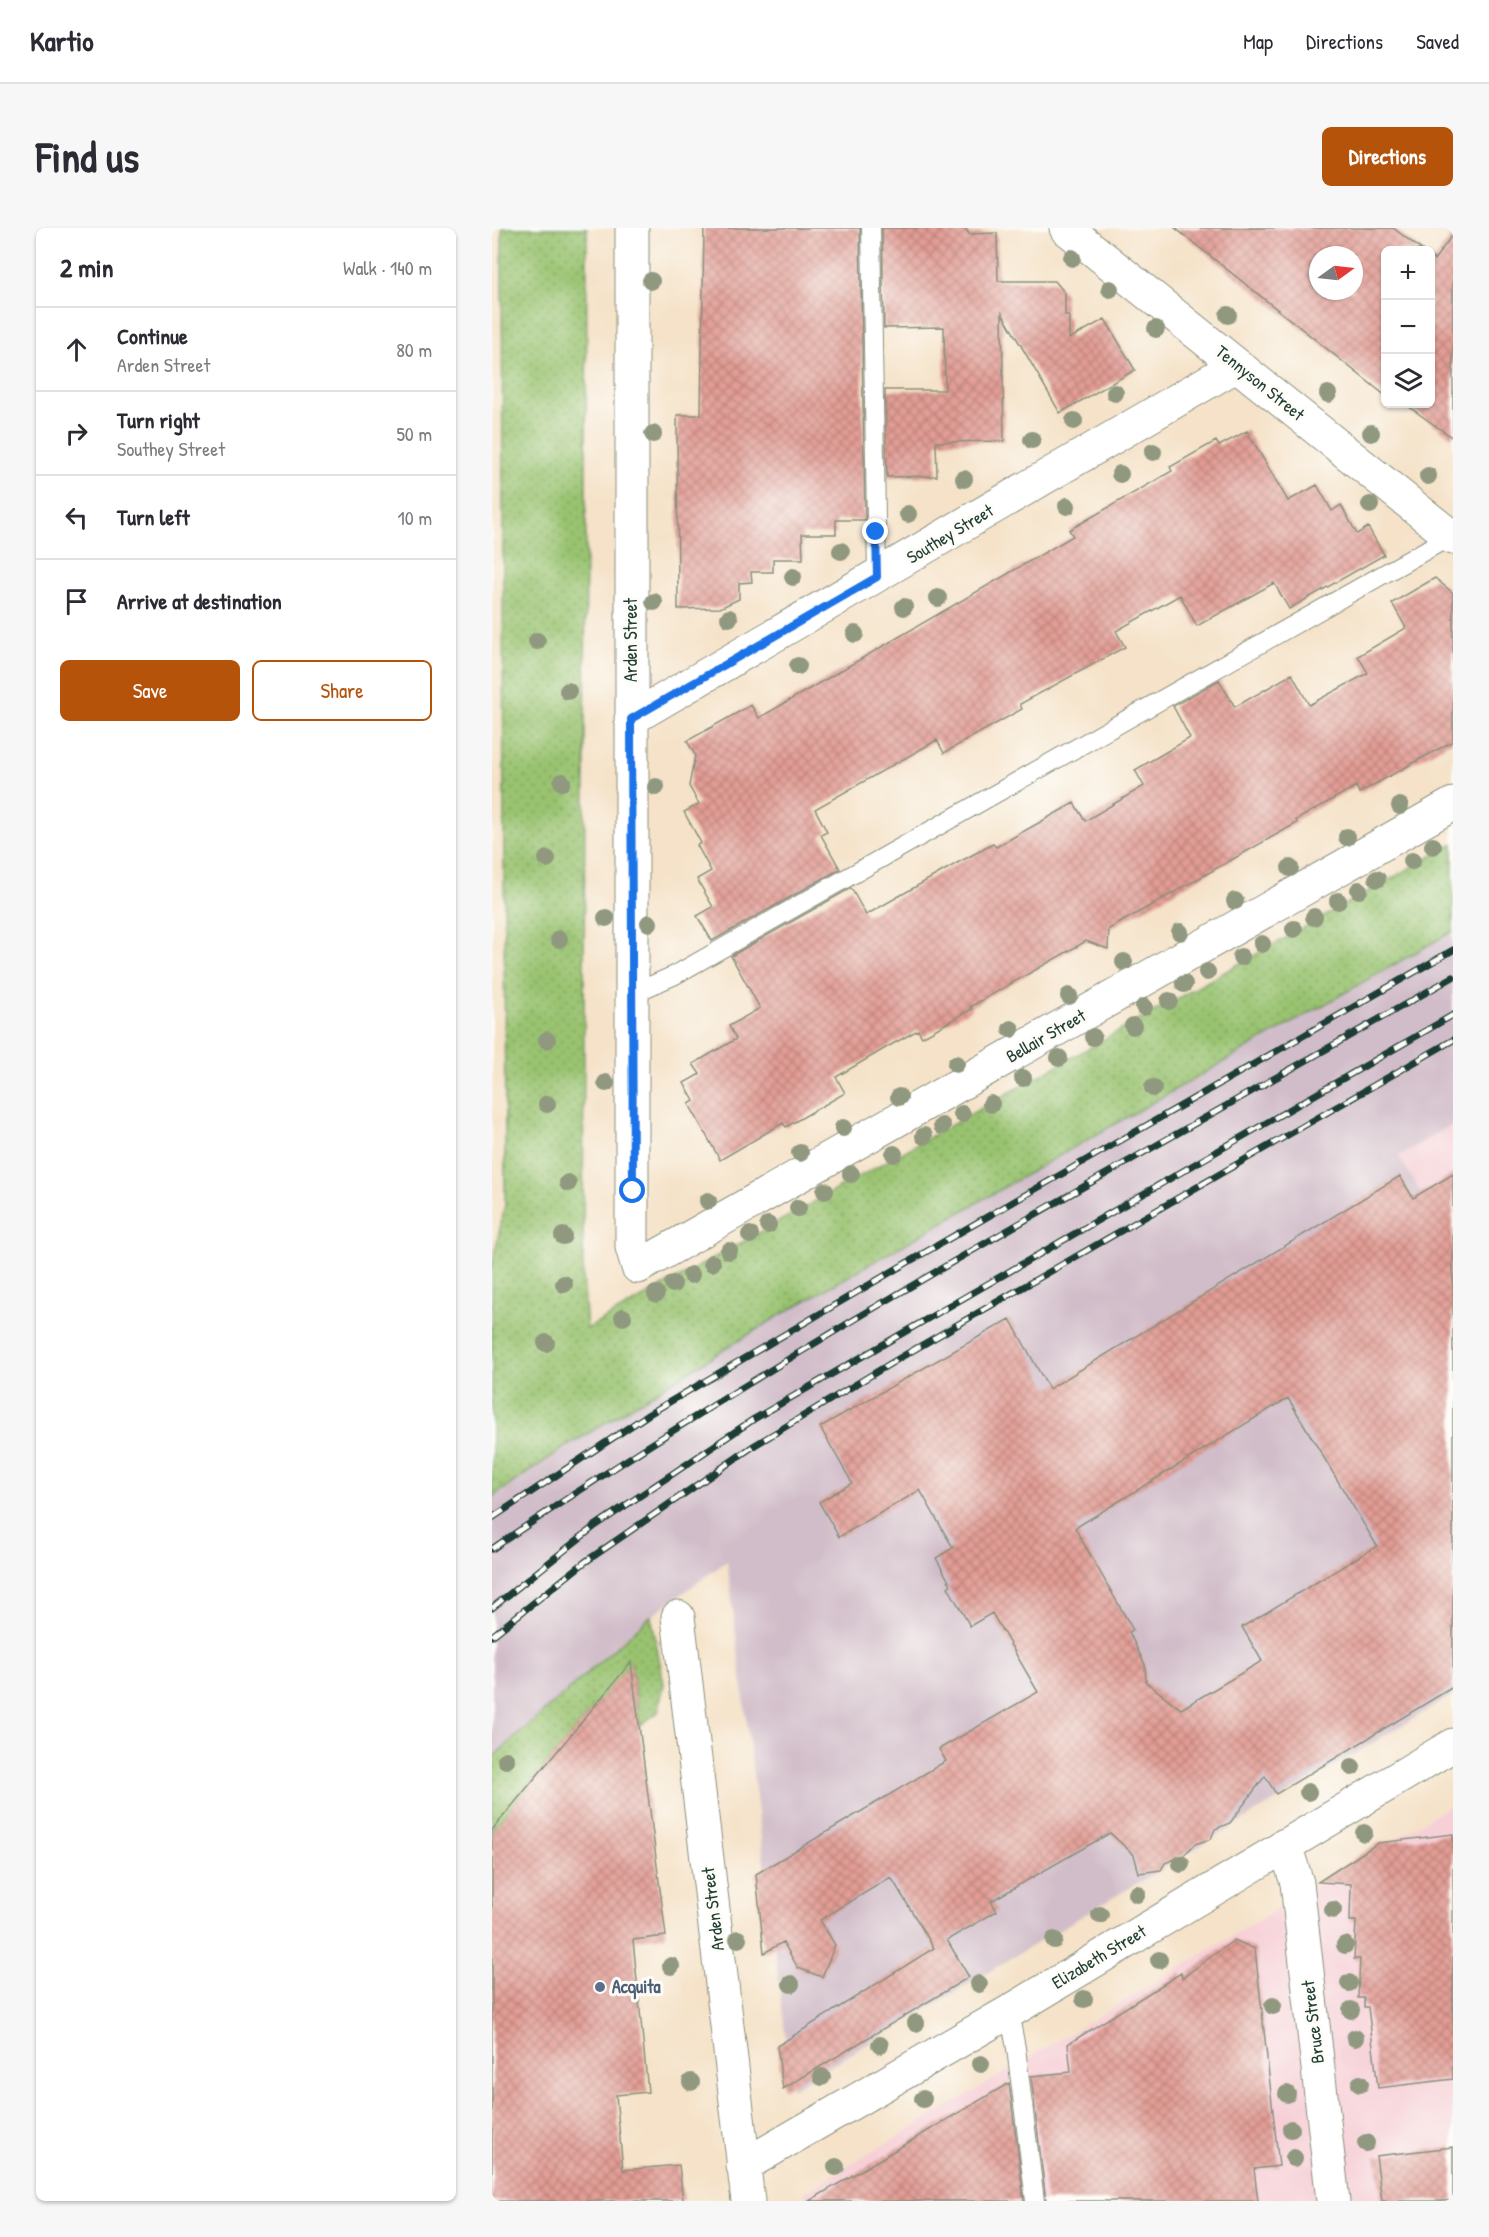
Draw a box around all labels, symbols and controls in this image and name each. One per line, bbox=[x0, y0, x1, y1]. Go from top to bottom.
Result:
text: Kartio bbox=[30, 22, 94, 60]
text: Map bbox=[1243, 27, 1273, 56]
text: Directions bbox=[1306, 27, 1383, 56]
text: Saved bbox=[1416, 27, 1459, 56]
button: Directions bbox=[1322, 127, 1453, 186]
text: Find us bbox=[36, 128, 139, 185]
north arrow bbox=[1309, 246, 1363, 300]
map controls bbox=[1381, 246, 1435, 408]
button: + bbox=[1381, 246, 1435, 300]
text: 2 min bbox=[60, 250, 113, 285]
text: Walk · 140 m bbox=[343, 254, 432, 281]
button: − bbox=[1381, 300, 1435, 354]
text: Continue bbox=[117, 321, 188, 351]
icon: ahead bbox=[60, 333, 93, 366]
text: 80 m bbox=[396, 336, 432, 363]
street label: Tennyson Street bbox=[1211, 339, 1311, 427]
text: Arden Street bbox=[117, 351, 210, 378]
button: layers bbox=[1381, 354, 1435, 408]
text: Turn right bbox=[117, 405, 200, 435]
icon: right bbox=[60, 417, 93, 450]
text: 50 m bbox=[396, 420, 432, 447]
text: Southey Street bbox=[117, 435, 225, 462]
street label: Southey Street bbox=[902, 497, 999, 569]
icon: left bbox=[60, 501, 93, 534]
text: Turn left bbox=[117, 502, 190, 532]
text: 10 m bbox=[398, 504, 432, 531]
route end bbox=[862, 518, 888, 544]
icon: arrive bbox=[60, 585, 93, 618]
text: Arrive at destination bbox=[117, 586, 282, 616]
street label: Arden Street bbox=[618, 597, 643, 682]
button: Save bbox=[60, 660, 240, 721]
button: Share bbox=[252, 660, 432, 721]
street label: Bellair Street bbox=[1001, 1002, 1091, 1068]
route start bbox=[619, 1177, 645, 1203]
street label: Arden Street bbox=[695, 1865, 730, 1952]
street label: Elizabeth Street bbox=[1047, 1918, 1151, 1995]
place label: Acquita bbox=[612, 1974, 662, 2000]
street label: Bruce Street bbox=[1295, 1978, 1330, 2065]
marker: Acquita bbox=[593, 1980, 607, 1994]

